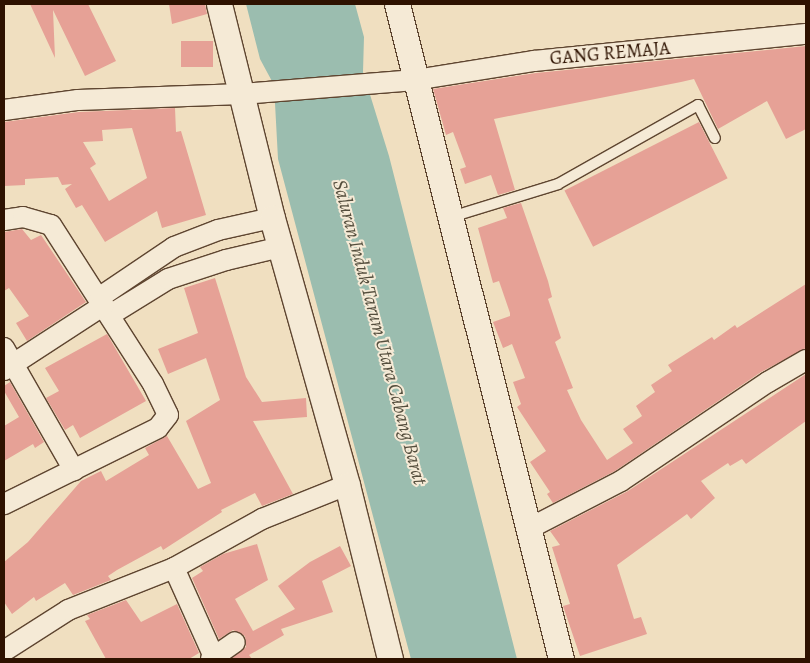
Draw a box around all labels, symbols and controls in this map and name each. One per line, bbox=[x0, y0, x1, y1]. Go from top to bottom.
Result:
street label: GANG REMAJA bbox=[549, 37, 671, 71]
water label: Saluran Induk Tarum Utara Cabang Barat bbox=[328, 177, 432, 487]

